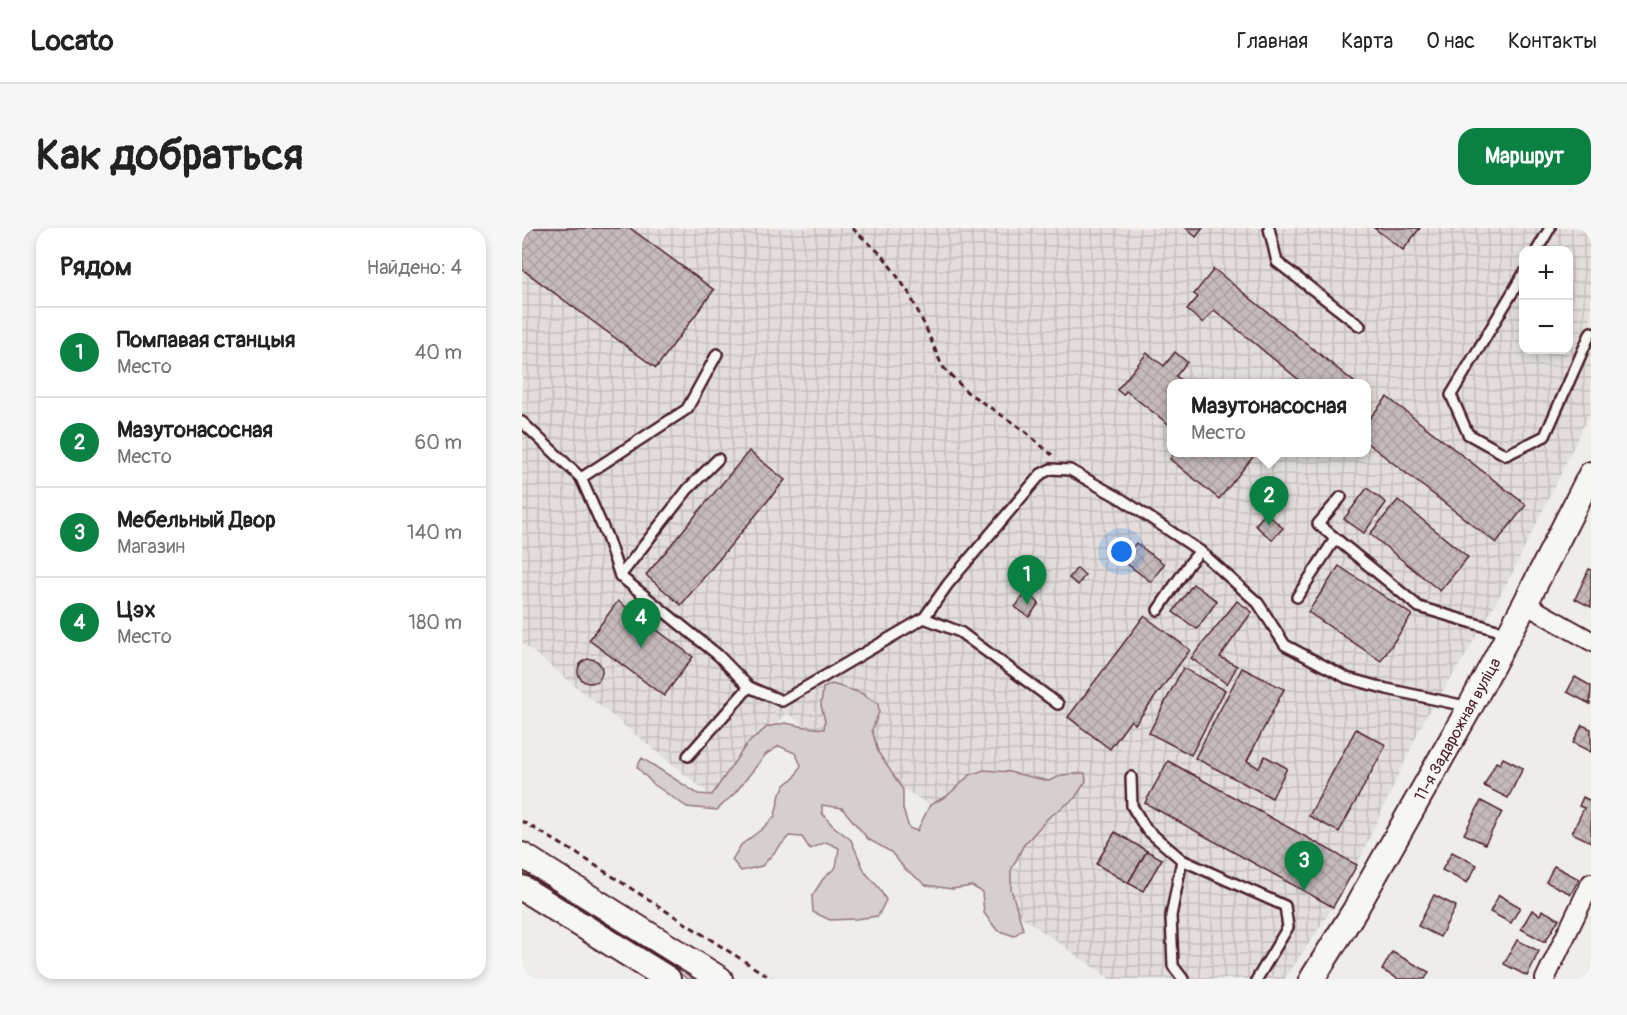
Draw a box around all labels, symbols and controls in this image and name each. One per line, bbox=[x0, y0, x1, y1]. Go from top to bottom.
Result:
text: Locato bbox=[30, 24, 114, 59]
text: Главная bbox=[1237, 28, 1308, 55]
text: Карта bbox=[1341, 28, 1393, 55]
text: О нас bbox=[1426, 28, 1475, 55]
text: Контакты bbox=[1508, 28, 1597, 55]
button: Маршрут bbox=[1458, 128, 1591, 185]
text: Как добраться bbox=[36, 130, 303, 182]
map controls bbox=[1519, 246, 1573, 354]
button: + bbox=[1519, 246, 1573, 300]
text: Рядом bbox=[60, 251, 132, 283]
text: Найдено: 4 bbox=[367, 255, 462, 280]
button: − bbox=[1519, 300, 1573, 354]
text: Помпавая станцыя bbox=[117, 326, 295, 354]
text: 1 bbox=[76, 340, 83, 365]
text: 40 m bbox=[415, 340, 462, 365]
text: Место bbox=[117, 354, 172, 379]
popup bbox=[1167, 379, 1371, 457]
text: Мазутонасосная bbox=[1191, 392, 1347, 420]
text: Мазутонасосная bbox=[117, 416, 273, 444]
text: Место bbox=[1191, 420, 1246, 445]
text: 2 bbox=[74, 430, 85, 455]
text: 60 m bbox=[415, 430, 462, 455]
text: Место bbox=[117, 444, 172, 469]
pin: 2 bbox=[1250, 476, 1288, 526]
text: Мебельный Двор bbox=[117, 506, 276, 534]
text: 3 bbox=[74, 520, 85, 545]
text: 140 m bbox=[407, 520, 462, 545]
text: Магазин bbox=[117, 534, 185, 559]
your location bbox=[1107, 537, 1136, 566]
pin: 1 bbox=[1008, 556, 1046, 605]
text: Цэх bbox=[117, 596, 155, 624]
pin: 4 bbox=[622, 598, 660, 648]
text: 4 bbox=[74, 610, 85, 635]
text: 180 m bbox=[408, 610, 462, 635]
text: Место bbox=[117, 624, 172, 649]
street label: 11-я Задарожная вуліца bbox=[1410, 654, 1506, 805]
pin: 3 bbox=[1284, 842, 1324, 891]

